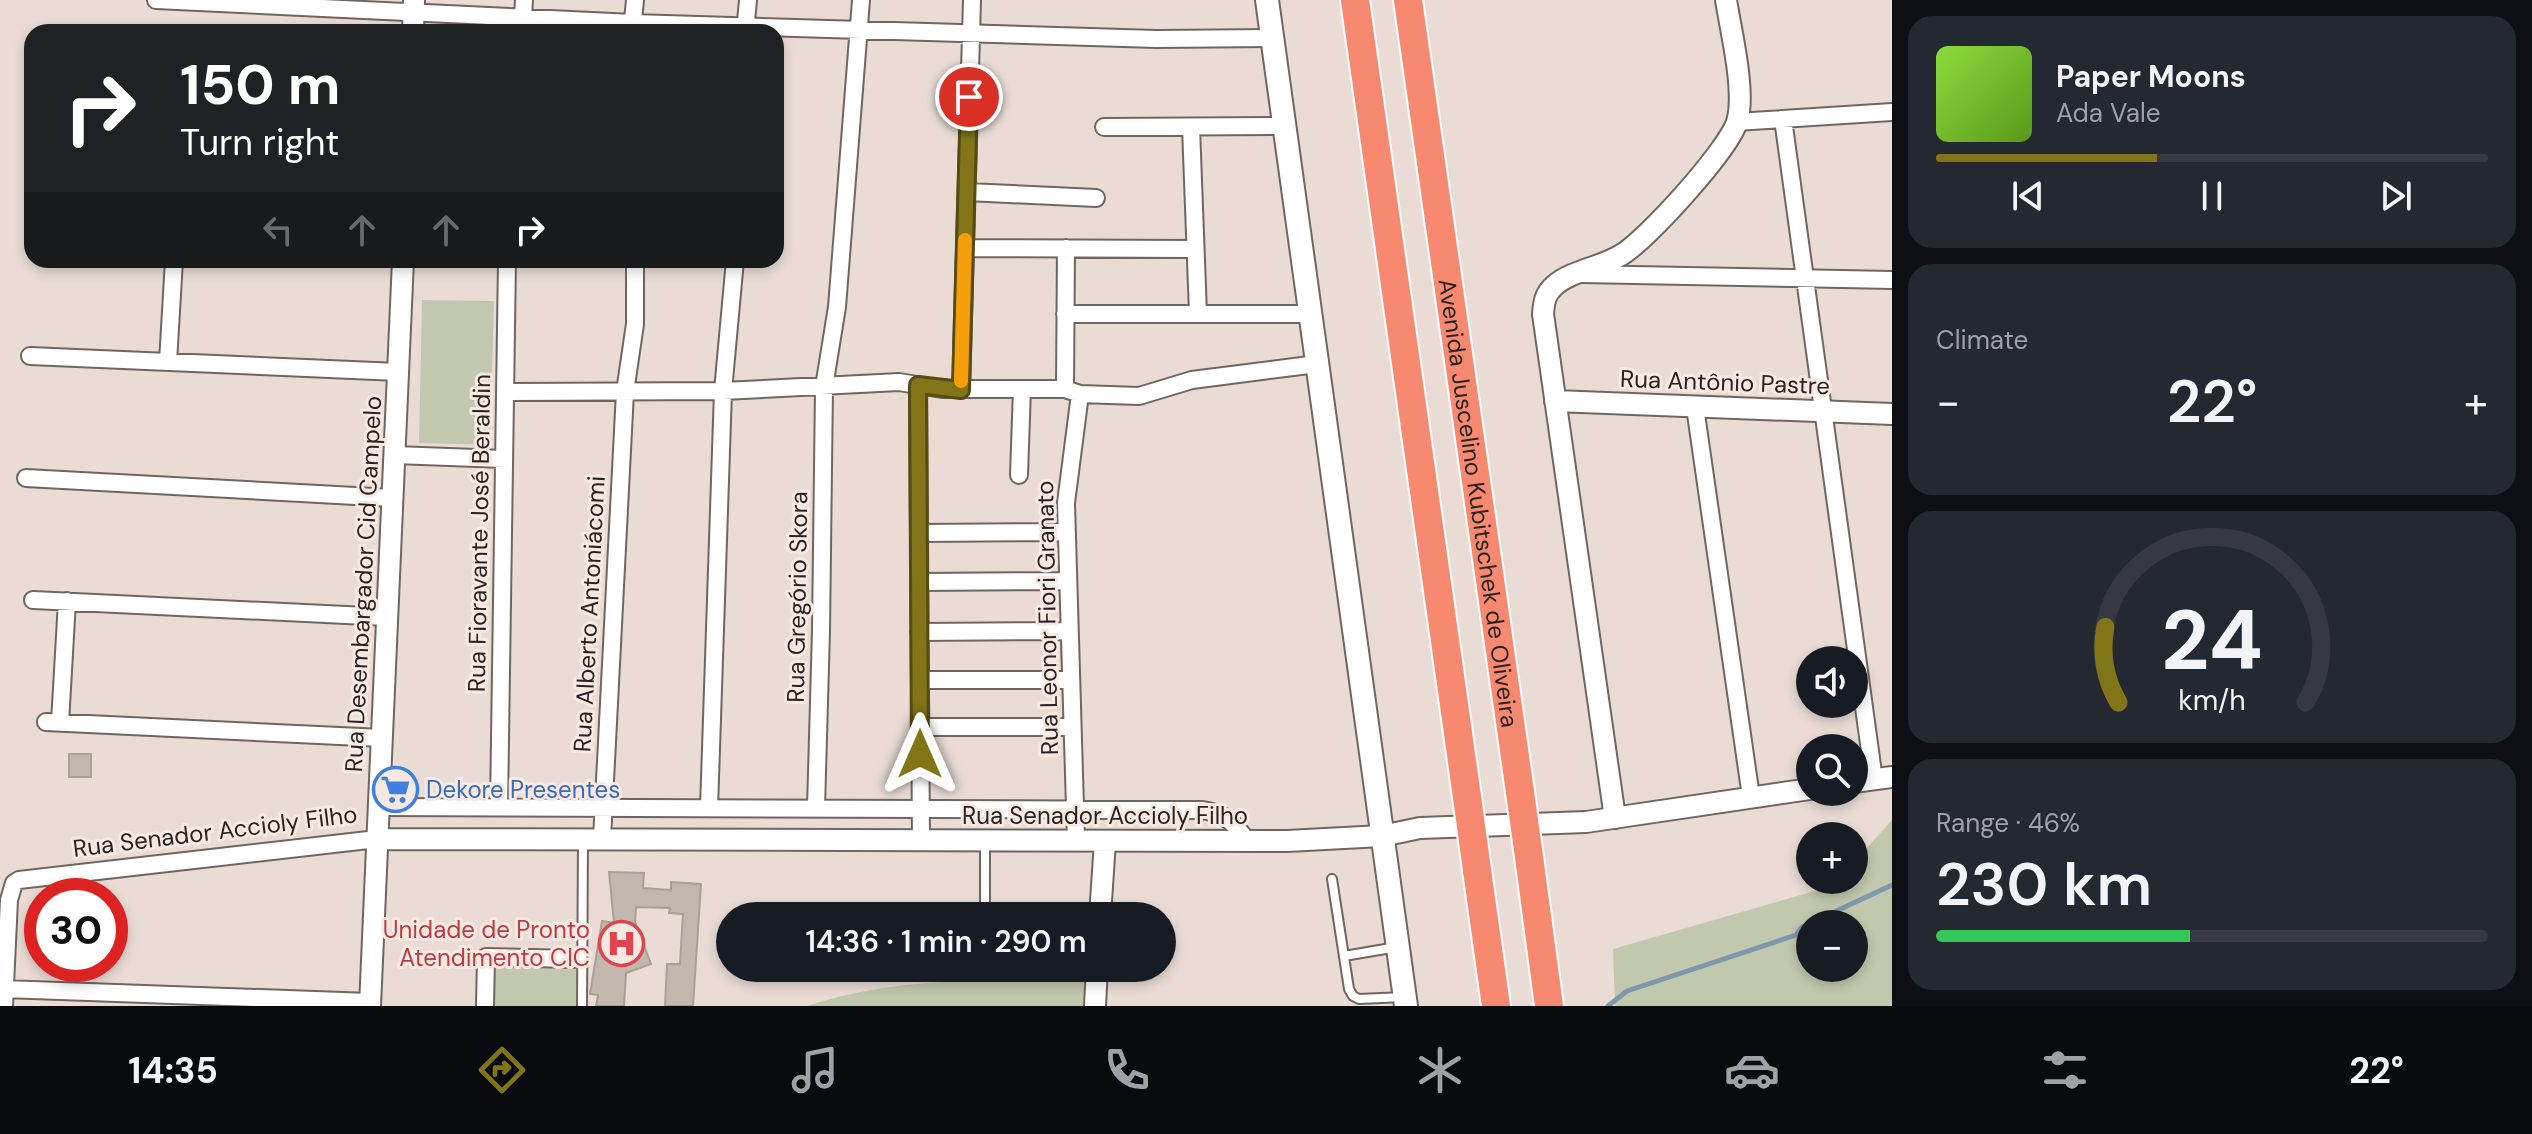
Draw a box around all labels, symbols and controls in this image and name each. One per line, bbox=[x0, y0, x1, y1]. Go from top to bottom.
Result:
text: 150 m bbox=[180, 48, 341, 121]
icon: right bbox=[48, 56, 152, 160]
text: Paper Moons bbox=[2056, 57, 2246, 96]
pin bbox=[935, 63, 1003, 131]
icon: arrive bbox=[947, 75, 991, 119]
text: Ada Vale bbox=[2056, 96, 2161, 130]
text: Turn right bbox=[180, 119, 339, 166]
icon: previous bbox=[2006, 174, 2050, 218]
icon: pause bbox=[2190, 174, 2234, 218]
icon: next bbox=[2374, 174, 2418, 218]
icon: left bbox=[256, 208, 300, 252]
icon: ahead bbox=[340, 208, 384, 252]
icon: ahead bbox=[424, 208, 468, 252]
icon: right bbox=[508, 208, 552, 252]
street label: Avenida Juscelino Kubitschek de Oliveira bbox=[1432, 277, 1526, 729]
text: Climate bbox=[1936, 323, 2028, 357]
text: 22° bbox=[2167, 362, 2257, 441]
street label: Rua Antônio Pastre bbox=[1620, 363, 1830, 401]
text: − bbox=[1936, 373, 1960, 431]
text: + bbox=[2464, 373, 2488, 431]
street label: Rua Fioravante José Beraldin bbox=[461, 374, 497, 692]
street label: Rua Desembargador Cid Campelo bbox=[338, 395, 388, 773]
street label: Rua Alberto Antoniácomi bbox=[566, 475, 612, 753]
street label: Rua Leonor Fiori Granato bbox=[1029, 480, 1065, 756]
street label: Rua Gregório Skora bbox=[780, 491, 814, 703]
text: 24 bbox=[2161, 585, 2263, 694]
map controls bbox=[1796, 646, 1868, 982]
button: sound bbox=[1796, 646, 1868, 718]
text: km/h bbox=[2178, 682, 2246, 719]
position arrow bbox=[878, 712, 962, 796]
button: search bbox=[1796, 734, 1868, 806]
supermarket icon: Dekore Presentes bbox=[371, 765, 419, 813]
place label: Dekore Presentes bbox=[426, 774, 620, 805]
street label: Rua Senador Accioly Filho bbox=[71, 798, 359, 864]
street label: Rua Senador Accioly Filho bbox=[962, 800, 1248, 831]
text: Range · 46% bbox=[1936, 806, 2080, 840]
button: + bbox=[1796, 822, 1868, 894]
text: 230 km bbox=[1936, 845, 2152, 924]
speed limit sign: 30 bbox=[24, 878, 128, 982]
button: − bbox=[1796, 910, 1868, 982]
place label: Unidade de Pronto Atendimento CIC bbox=[383, 914, 590, 973]
hospital icon: Unidade de Pronto Atendimento CIC bbox=[597, 919, 645, 967]
text: 14:36 · 1 min · 290 m bbox=[806, 922, 1086, 961]
icon: directions bbox=[474, 1042, 530, 1098]
icon: music bbox=[787, 1042, 843, 1098]
icon: phone bbox=[1099, 1042, 1155, 1098]
icon: climate bbox=[1412, 1042, 1468, 1098]
icon: car bbox=[1724, 1042, 1780, 1098]
icon: filters bbox=[2037, 1042, 2093, 1098]
text: 14:35 bbox=[128, 1047, 218, 1094]
text: 22° bbox=[2349, 1047, 2404, 1094]

